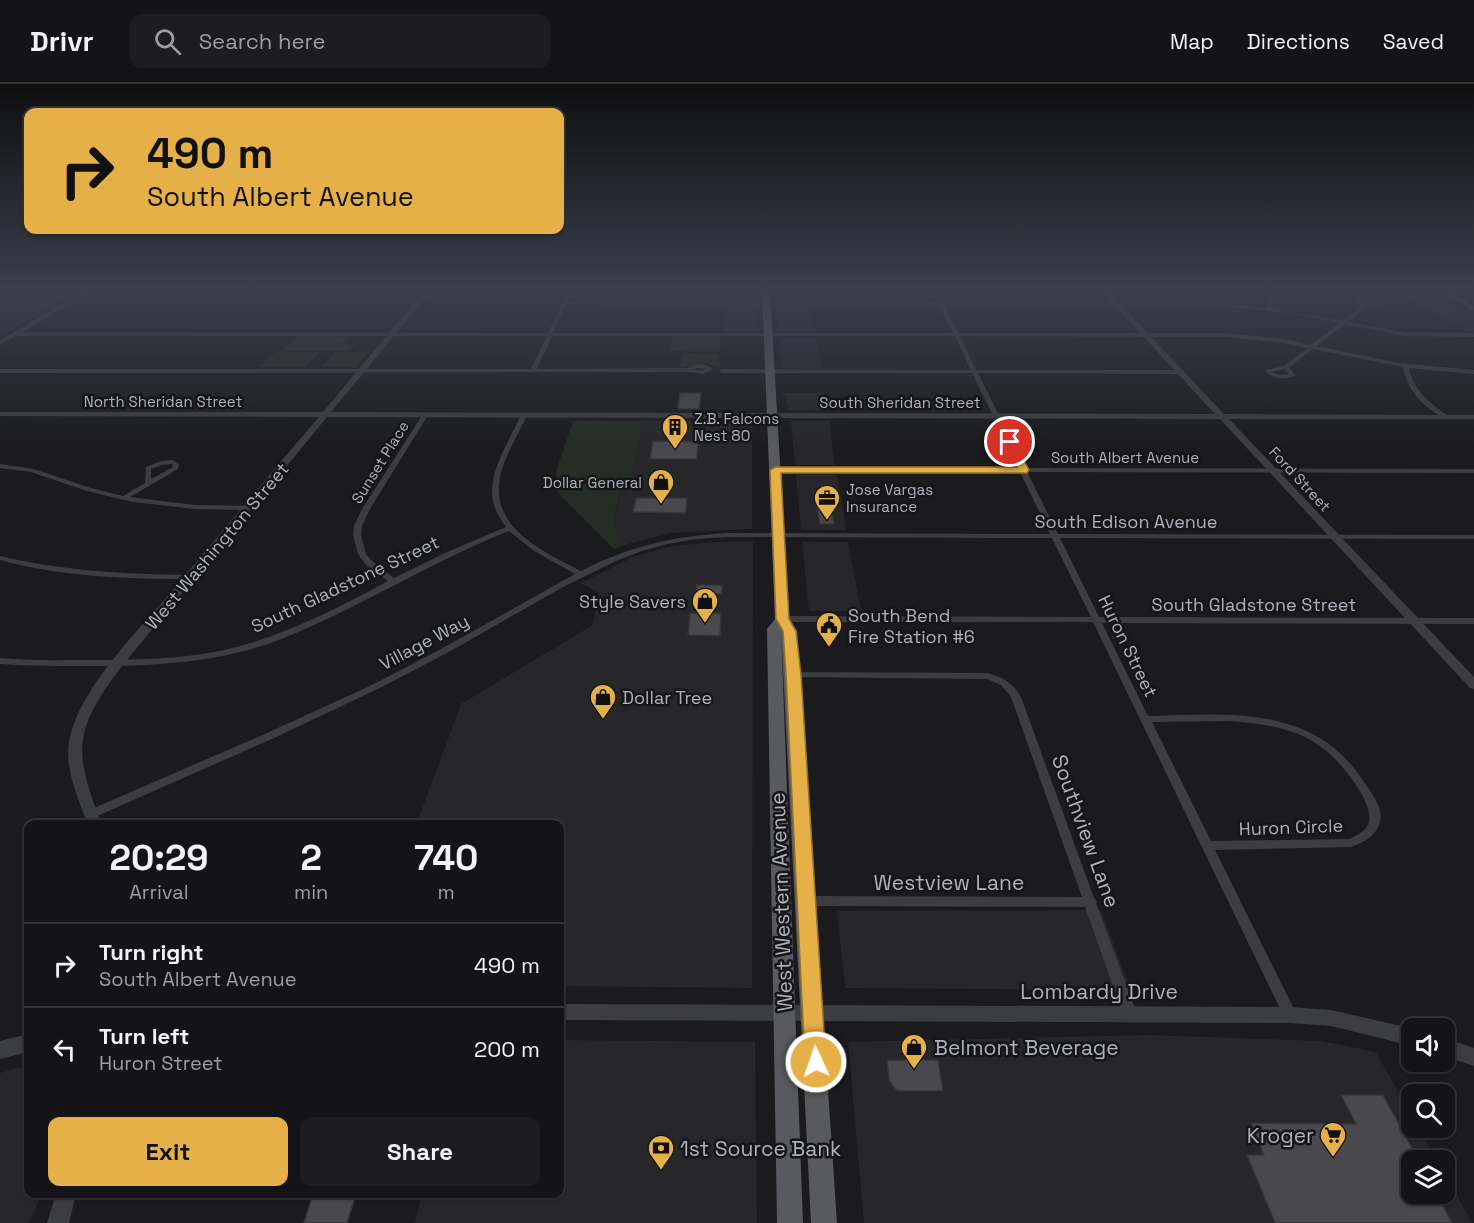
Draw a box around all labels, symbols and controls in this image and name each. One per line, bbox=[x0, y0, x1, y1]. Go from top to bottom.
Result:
search box bbox=[130, 14, 550, 68]
text: Drivr bbox=[30, 23, 94, 59]
icon: search bbox=[151, 25, 184, 58]
text: Search here bbox=[199, 27, 325, 55]
text: Map bbox=[1170, 28, 1214, 55]
text: Directions bbox=[1247, 28, 1350, 55]
text: Saved bbox=[1383, 28, 1444, 55]
text: 490 m bbox=[147, 127, 273, 180]
icon: right bbox=[48, 132, 126, 210]
text: South Albert Avenue bbox=[147, 179, 414, 214]
street label: North Sheridan Street bbox=[84, 392, 242, 411]
street label: South Sheridan Street bbox=[819, 393, 981, 412]
place label: Z.B. Falcons Nest 80 bbox=[694, 409, 779, 445]
building icon: Z.B. Falcons Nest 80 bbox=[660, 412, 690, 450]
pin bbox=[984, 416, 1035, 467]
street label: Sunset Place bbox=[347, 417, 413, 507]
icon: arrive bbox=[993, 425, 1026, 458]
street label: Ford Street bbox=[1265, 443, 1335, 516]
street label: South Albert Avenue bbox=[1051, 448, 1199, 467]
street label: West Washington Street bbox=[140, 458, 294, 634]
shop icon: Dollar General bbox=[646, 467, 676, 505]
place label: Dollar General bbox=[543, 473, 642, 492]
place label: Jose Vargas Insurance bbox=[846, 480, 933, 516]
office icon: Jose Vargas Insurance bbox=[812, 483, 842, 521]
street label: South Edison Avenue bbox=[1035, 510, 1217, 533]
street label: South Gladstone Street bbox=[247, 530, 443, 638]
shop icon: Style Savers bbox=[690, 586, 720, 624]
place label: Style Savers bbox=[579, 590, 686, 613]
street label: Huron Street bbox=[1093, 591, 1163, 701]
street label: South Gladstone Street bbox=[1152, 593, 1356, 616]
place label: South Bend Fire Station #6 bbox=[848, 604, 975, 648]
street label: Village Way bbox=[375, 609, 473, 675]
public building icon: South Bend Fire Station #6 bbox=[814, 610, 844, 648]
shop icon: Dollar Tree bbox=[588, 682, 618, 720]
place label: Dollar Tree bbox=[622, 686, 712, 709]
street label: Southview Lane bbox=[1046, 751, 1126, 911]
street label: West Western Avenue bbox=[764, 792, 798, 1012]
street label: Huron Circle bbox=[1238, 814, 1344, 840]
text: 20:29 bbox=[110, 835, 208, 881]
text: 2 bbox=[300, 835, 322, 881]
text: 740 bbox=[414, 835, 478, 881]
street label: Westview Lane bbox=[874, 869, 1024, 896]
text: Arrival bbox=[129, 879, 189, 905]
text: min bbox=[294, 879, 328, 905]
text: m bbox=[438, 879, 455, 905]
text: Turn right bbox=[99, 938, 204, 966]
icon: right bbox=[48, 949, 81, 982]
text: 490 m bbox=[474, 951, 540, 979]
text: South Albert Avenue bbox=[99, 966, 297, 992]
street label: Lombardy Drive bbox=[1020, 978, 1178, 1005]
map controls bbox=[1401, 1018, 1455, 1204]
button: sound bbox=[1401, 1018, 1455, 1072]
text: Turn left bbox=[99, 1022, 189, 1050]
position arrow bbox=[784, 1030, 848, 1094]
shop icon: Belmont Beverage bbox=[899, 1032, 929, 1070]
icon: left bbox=[48, 1033, 81, 1066]
place label: Belmont Beverage bbox=[934, 1034, 1119, 1061]
text: 200 m bbox=[474, 1035, 540, 1063]
text: Huron Street bbox=[99, 1050, 222, 1076]
button: search bbox=[1401, 1084, 1455, 1138]
button: Exit bbox=[48, 1117, 288, 1186]
button: Share bbox=[300, 1117, 540, 1186]
supermarket icon: Kroger bbox=[1318, 1120, 1348, 1158]
place label: Kroger bbox=[1247, 1122, 1314, 1149]
bank icon: 1st Source Bank bbox=[646, 1133, 676, 1171]
place label: 1st Source Bank bbox=[680, 1135, 841, 1162]
button: layers bbox=[1401, 1150, 1455, 1204]

